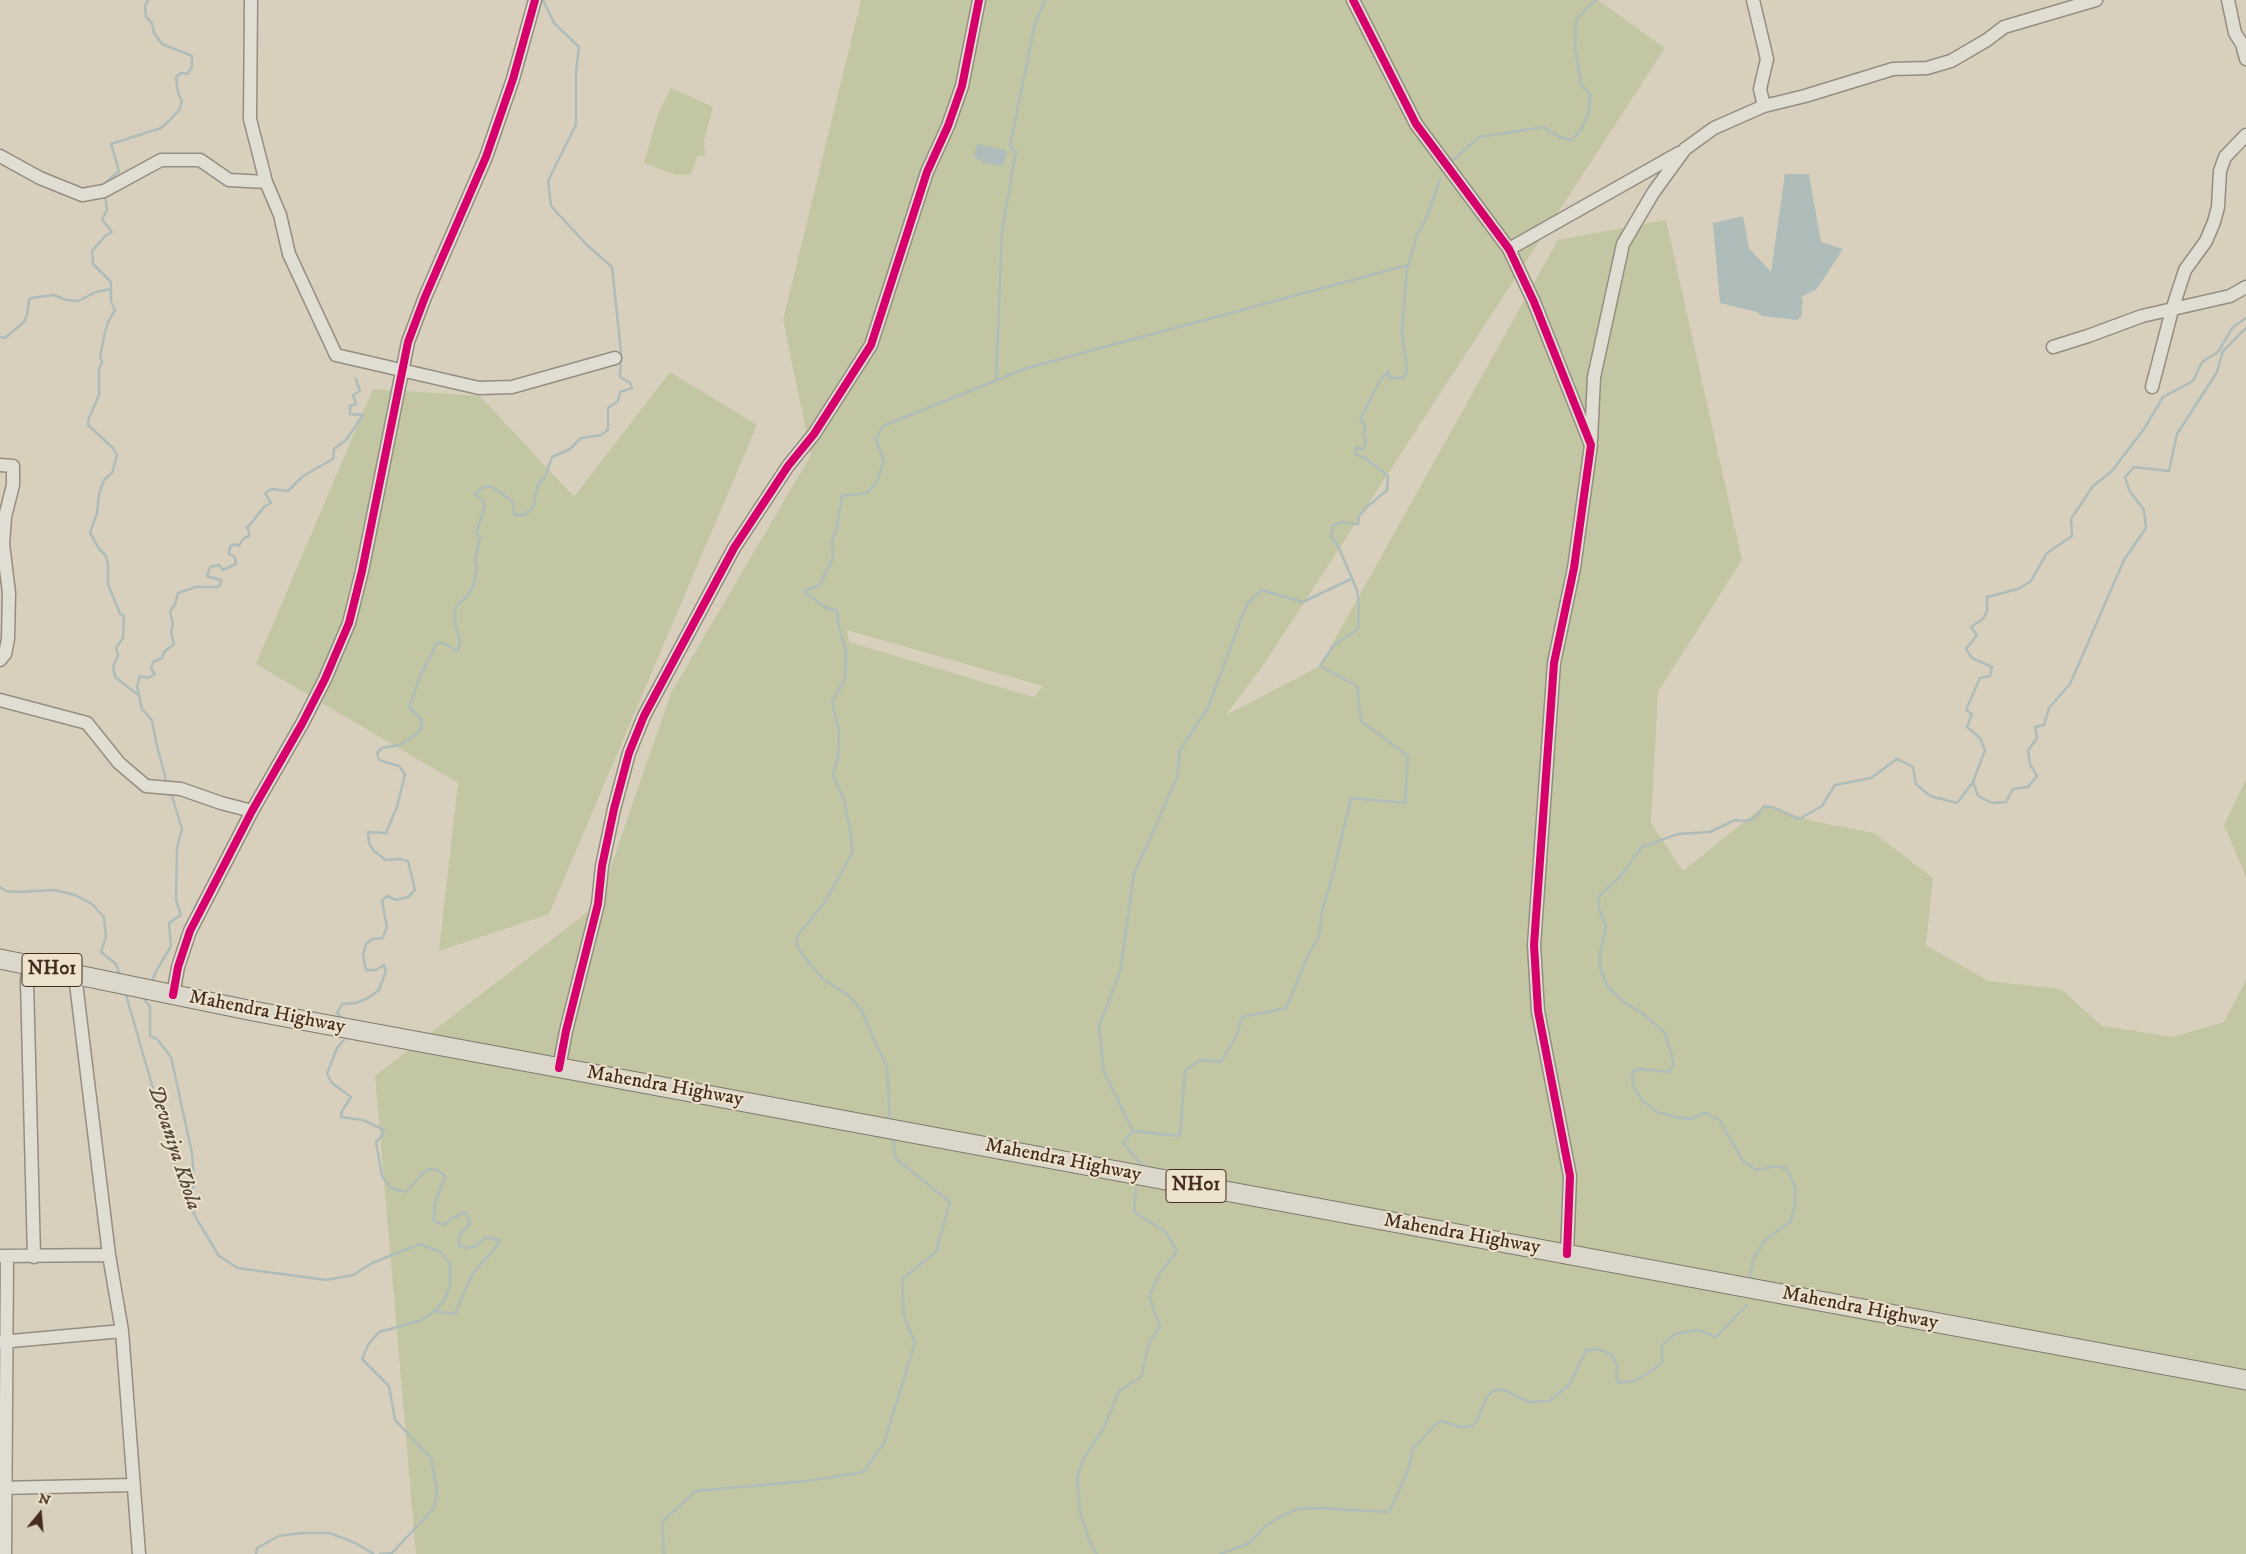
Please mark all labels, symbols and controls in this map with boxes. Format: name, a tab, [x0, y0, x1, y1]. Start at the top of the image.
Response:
road number: NH01	[22, 954, 82, 986]
street label: Mahendra Highway	[187, 986, 347, 1040]
street label: Mahendra Highway	[585, 1061, 745, 1113]
water label: Devaniya Khola	[141, 1082, 205, 1214]
street label: Mahendra Highway	[983, 1134, 1143, 1188]
road number: NH01	[1166, 1170, 1226, 1202]
street label: Mahendra Highway	[1382, 1209, 1542, 1261]
street label: Mahendra Highway	[1780, 1282, 1940, 1336]
north arrow	[15, 1489, 65, 1539]
text: N	[36, 1489, 53, 1510]

